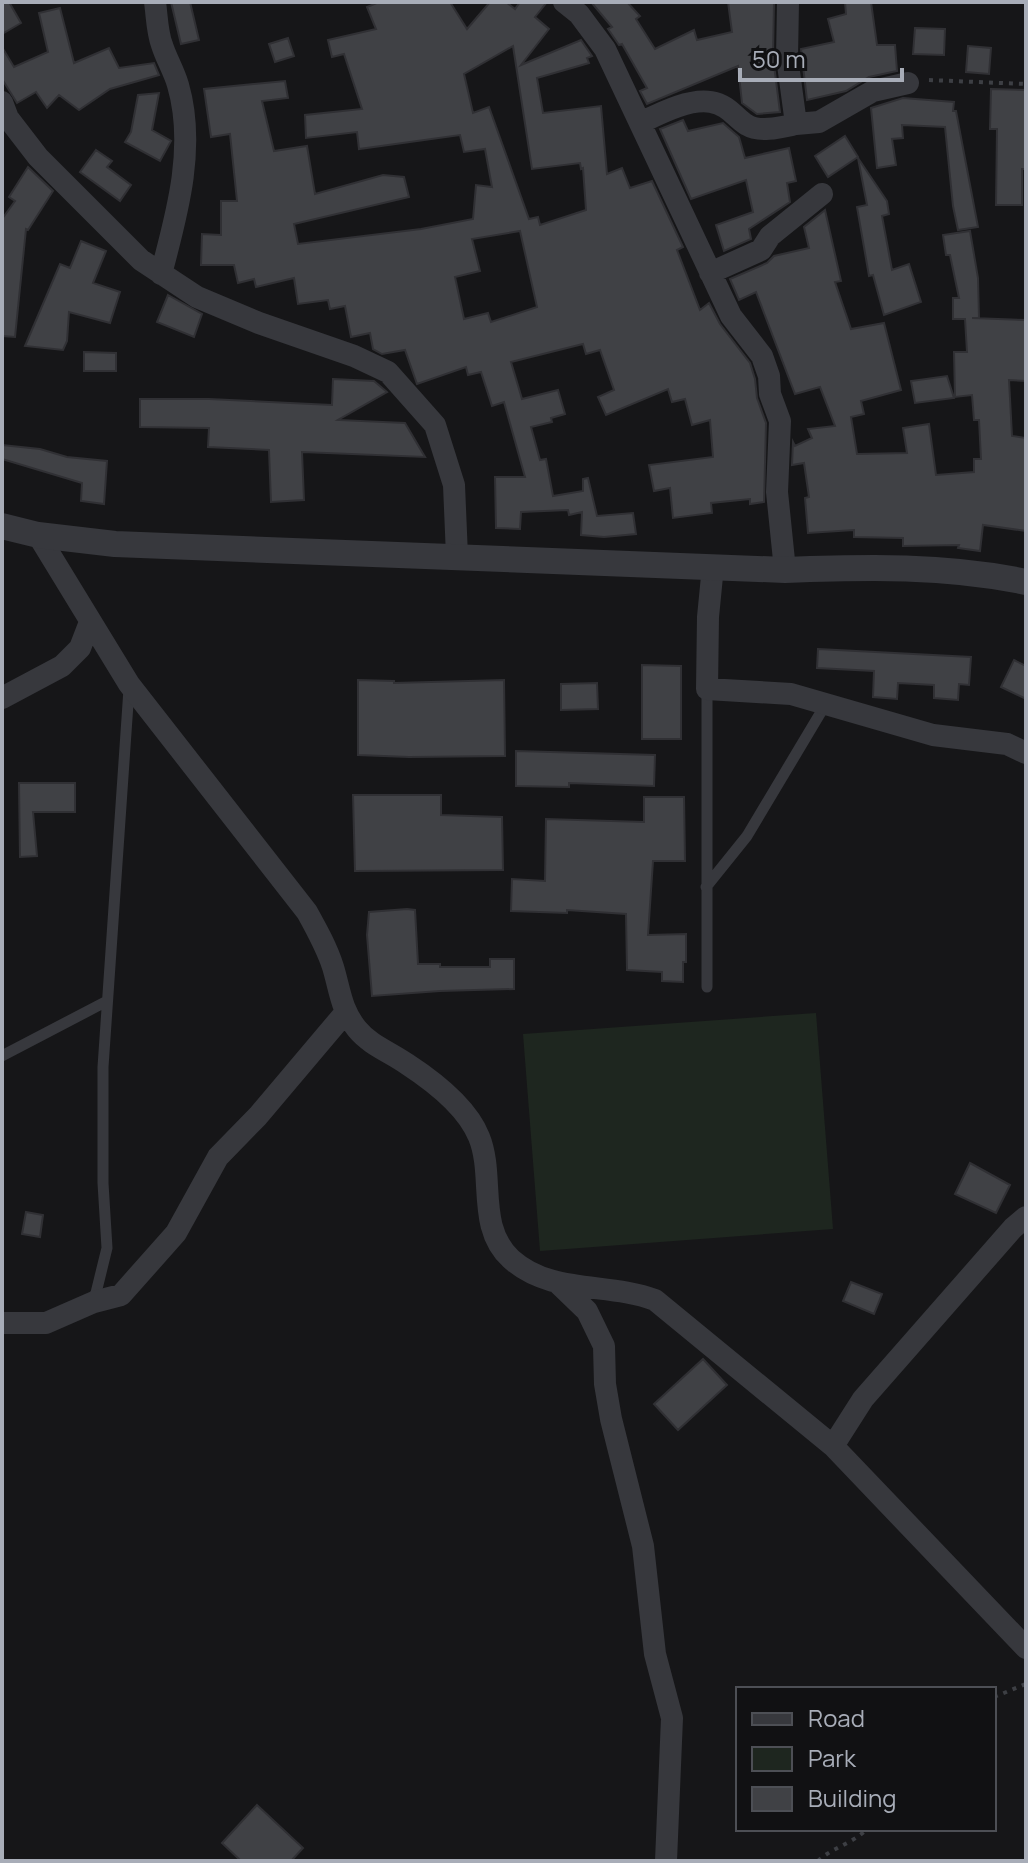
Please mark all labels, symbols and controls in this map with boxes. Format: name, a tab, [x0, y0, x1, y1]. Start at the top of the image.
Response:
scale bar	[740, 32, 902, 82]
text: 50 m	[752, 42, 806, 75]
legend	[736, 1687, 996, 1831]
text: Road	[808, 1701, 865, 1734]
text: Park	[808, 1741, 857, 1774]
text: Building	[808, 1781, 896, 1814]

